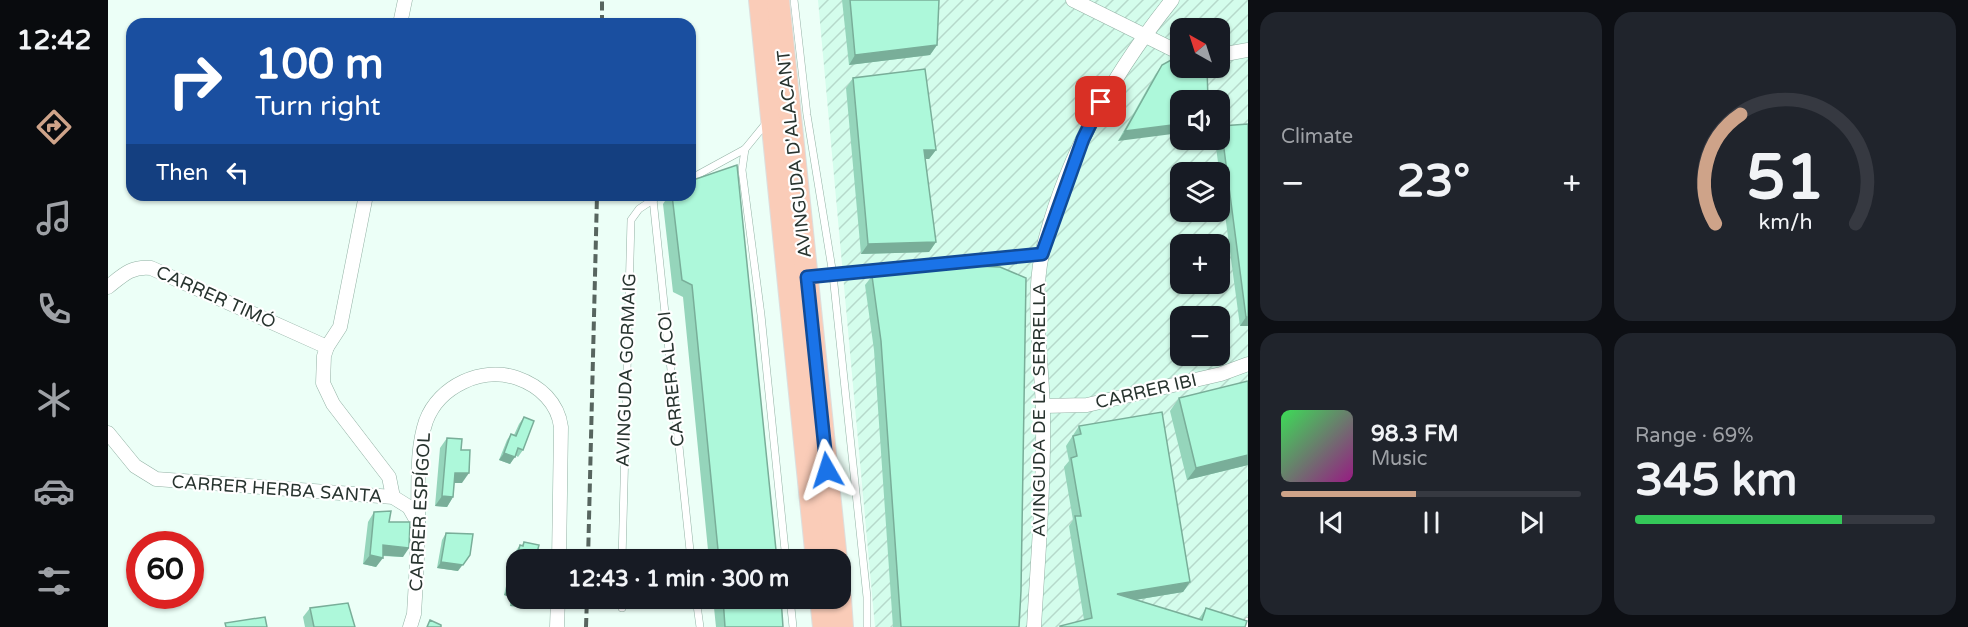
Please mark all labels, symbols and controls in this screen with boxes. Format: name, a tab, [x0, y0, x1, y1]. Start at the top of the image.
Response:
north arrow	[1170, 18, 1230, 78]
map controls	[1170, 18, 1230, 366]
text: 12:42	[17, 24, 91, 57]
text: 100 m	[255, 39, 384, 90]
icon: right	[156, 42, 234, 120]
street label: AVINGUDA D'ALACANT	[772, 49, 816, 259]
pin	[1075, 76, 1126, 127]
icon: arrive	[1084, 85, 1117, 118]
text: Turn right	[255, 90, 381, 123]
button: sound	[1170, 90, 1230, 150]
icon: directions	[33, 106, 75, 148]
text: Climate	[1281, 125, 1353, 149]
text: 51	[1746, 141, 1824, 216]
text: 23°	[1397, 155, 1470, 209]
icon: left	[221, 156, 254, 189]
text: Then	[156, 160, 209, 186]
button: layers	[1170, 162, 1230, 222]
text: −	[1281, 164, 1305, 203]
text: +	[1562, 164, 1581, 203]
icon: music	[33, 197, 75, 239]
text: km/h	[1758, 209, 1812, 235]
button: +	[1170, 234, 1230, 294]
street label: CARRER TIMÓ	[153, 261, 279, 333]
street label: AVINGUDA GORMAIG	[612, 273, 640, 467]
street label: AVINGUDA DE LA SERRELLA	[1028, 283, 1050, 537]
icon: phone	[33, 288, 75, 330]
button: −	[1170, 306, 1230, 366]
street label: CARRER ALCOI	[653, 310, 689, 448]
street label: CARRER IBI	[1093, 369, 1199, 413]
icon: climate	[33, 379, 75, 421]
text: 98.3 FM	[1371, 421, 1459, 447]
text: Range · 69%	[1635, 424, 1754, 448]
street label: CARRER ESPÍGOL	[405, 431, 435, 592]
position arrow	[795, 438, 859, 502]
text: Music	[1371, 447, 1427, 471]
text: 345 km	[1635, 454, 1797, 508]
icon: car	[33, 470, 75, 512]
street label: CARRER HERBA SANTA	[171, 471, 383, 507]
icon: previous	[1315, 506, 1348, 539]
icon: pause	[1415, 506, 1448, 539]
icon: next	[1515, 506, 1548, 539]
speed limit sign: 60	[126, 531, 204, 609]
icon: filters	[33, 560, 75, 602]
text: 12:43 · 1 min · 300 m	[568, 566, 789, 592]

